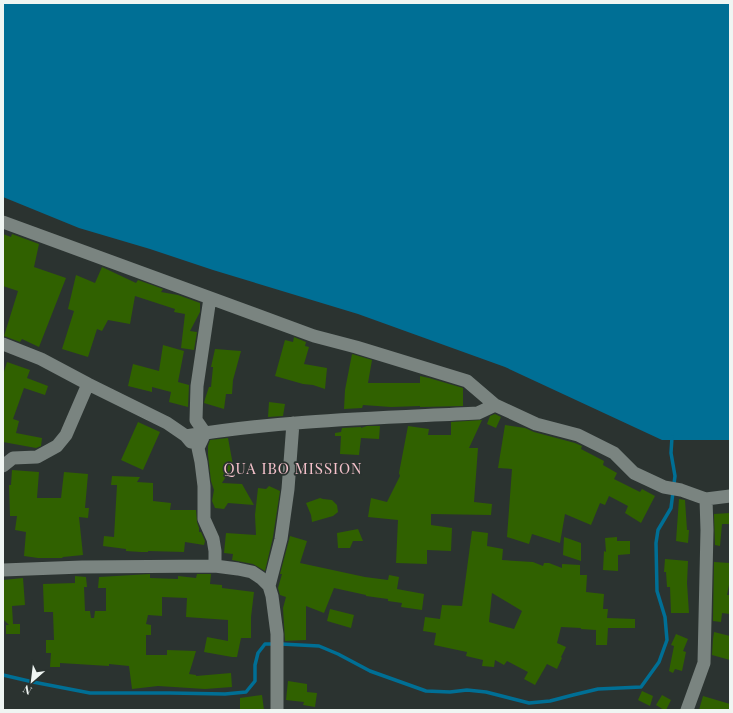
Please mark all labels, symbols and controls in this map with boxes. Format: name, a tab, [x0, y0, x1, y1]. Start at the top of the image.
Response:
district label: QUA IBO MISSION	[223, 458, 363, 478]
north arrow	[12, 661, 52, 701]
text: N	[20, 682, 34, 699]

